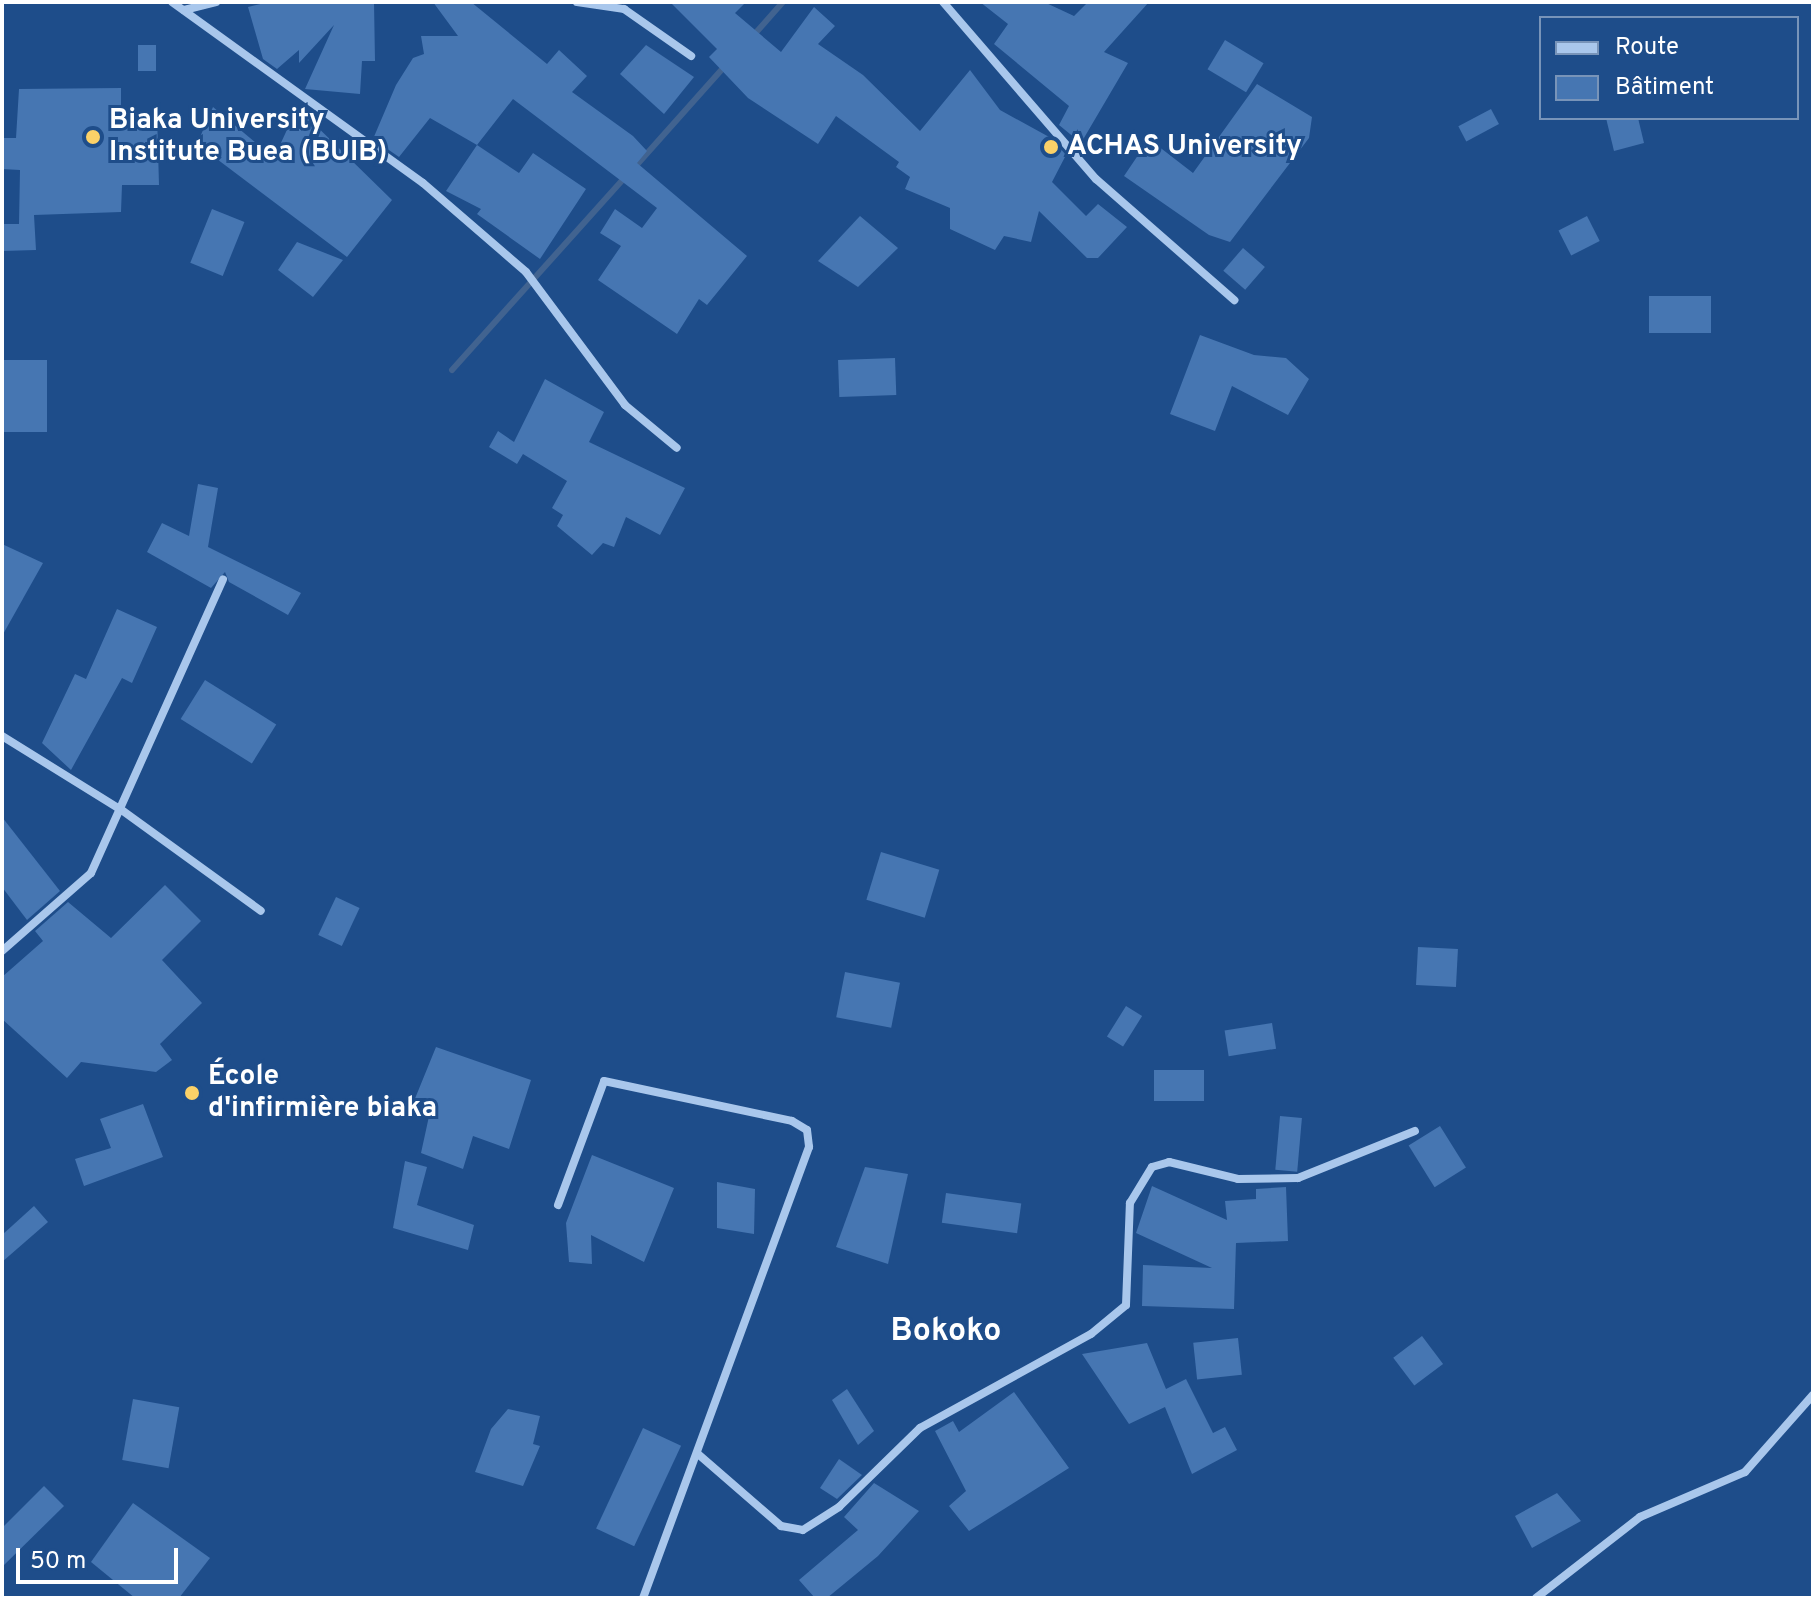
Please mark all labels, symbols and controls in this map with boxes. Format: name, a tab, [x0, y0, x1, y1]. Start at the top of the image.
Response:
legend	[1539, 16, 1799, 120]
text: Route	[1615, 33, 1679, 63]
text: Bâtiment	[1615, 73, 1714, 103]
place label: Biaka University Institute Buea (BUIB)	[109, 104, 387, 170]
marker: Biaka University Institute Buea (BUIB)	[84, 128, 102, 146]
place label: ACHAS University	[1067, 130, 1302, 164]
marker: ACHAS University	[1042, 138, 1060, 156]
place label: École d'infirmière biaka	[208, 1060, 437, 1126]
marker: École d'infirmière biaka	[183, 1084, 201, 1102]
district label: Bokoko	[891, 1313, 1001, 1351]
scale bar	[20, 1532, 182, 1582]
text: 50 m	[30, 1547, 86, 1577]

